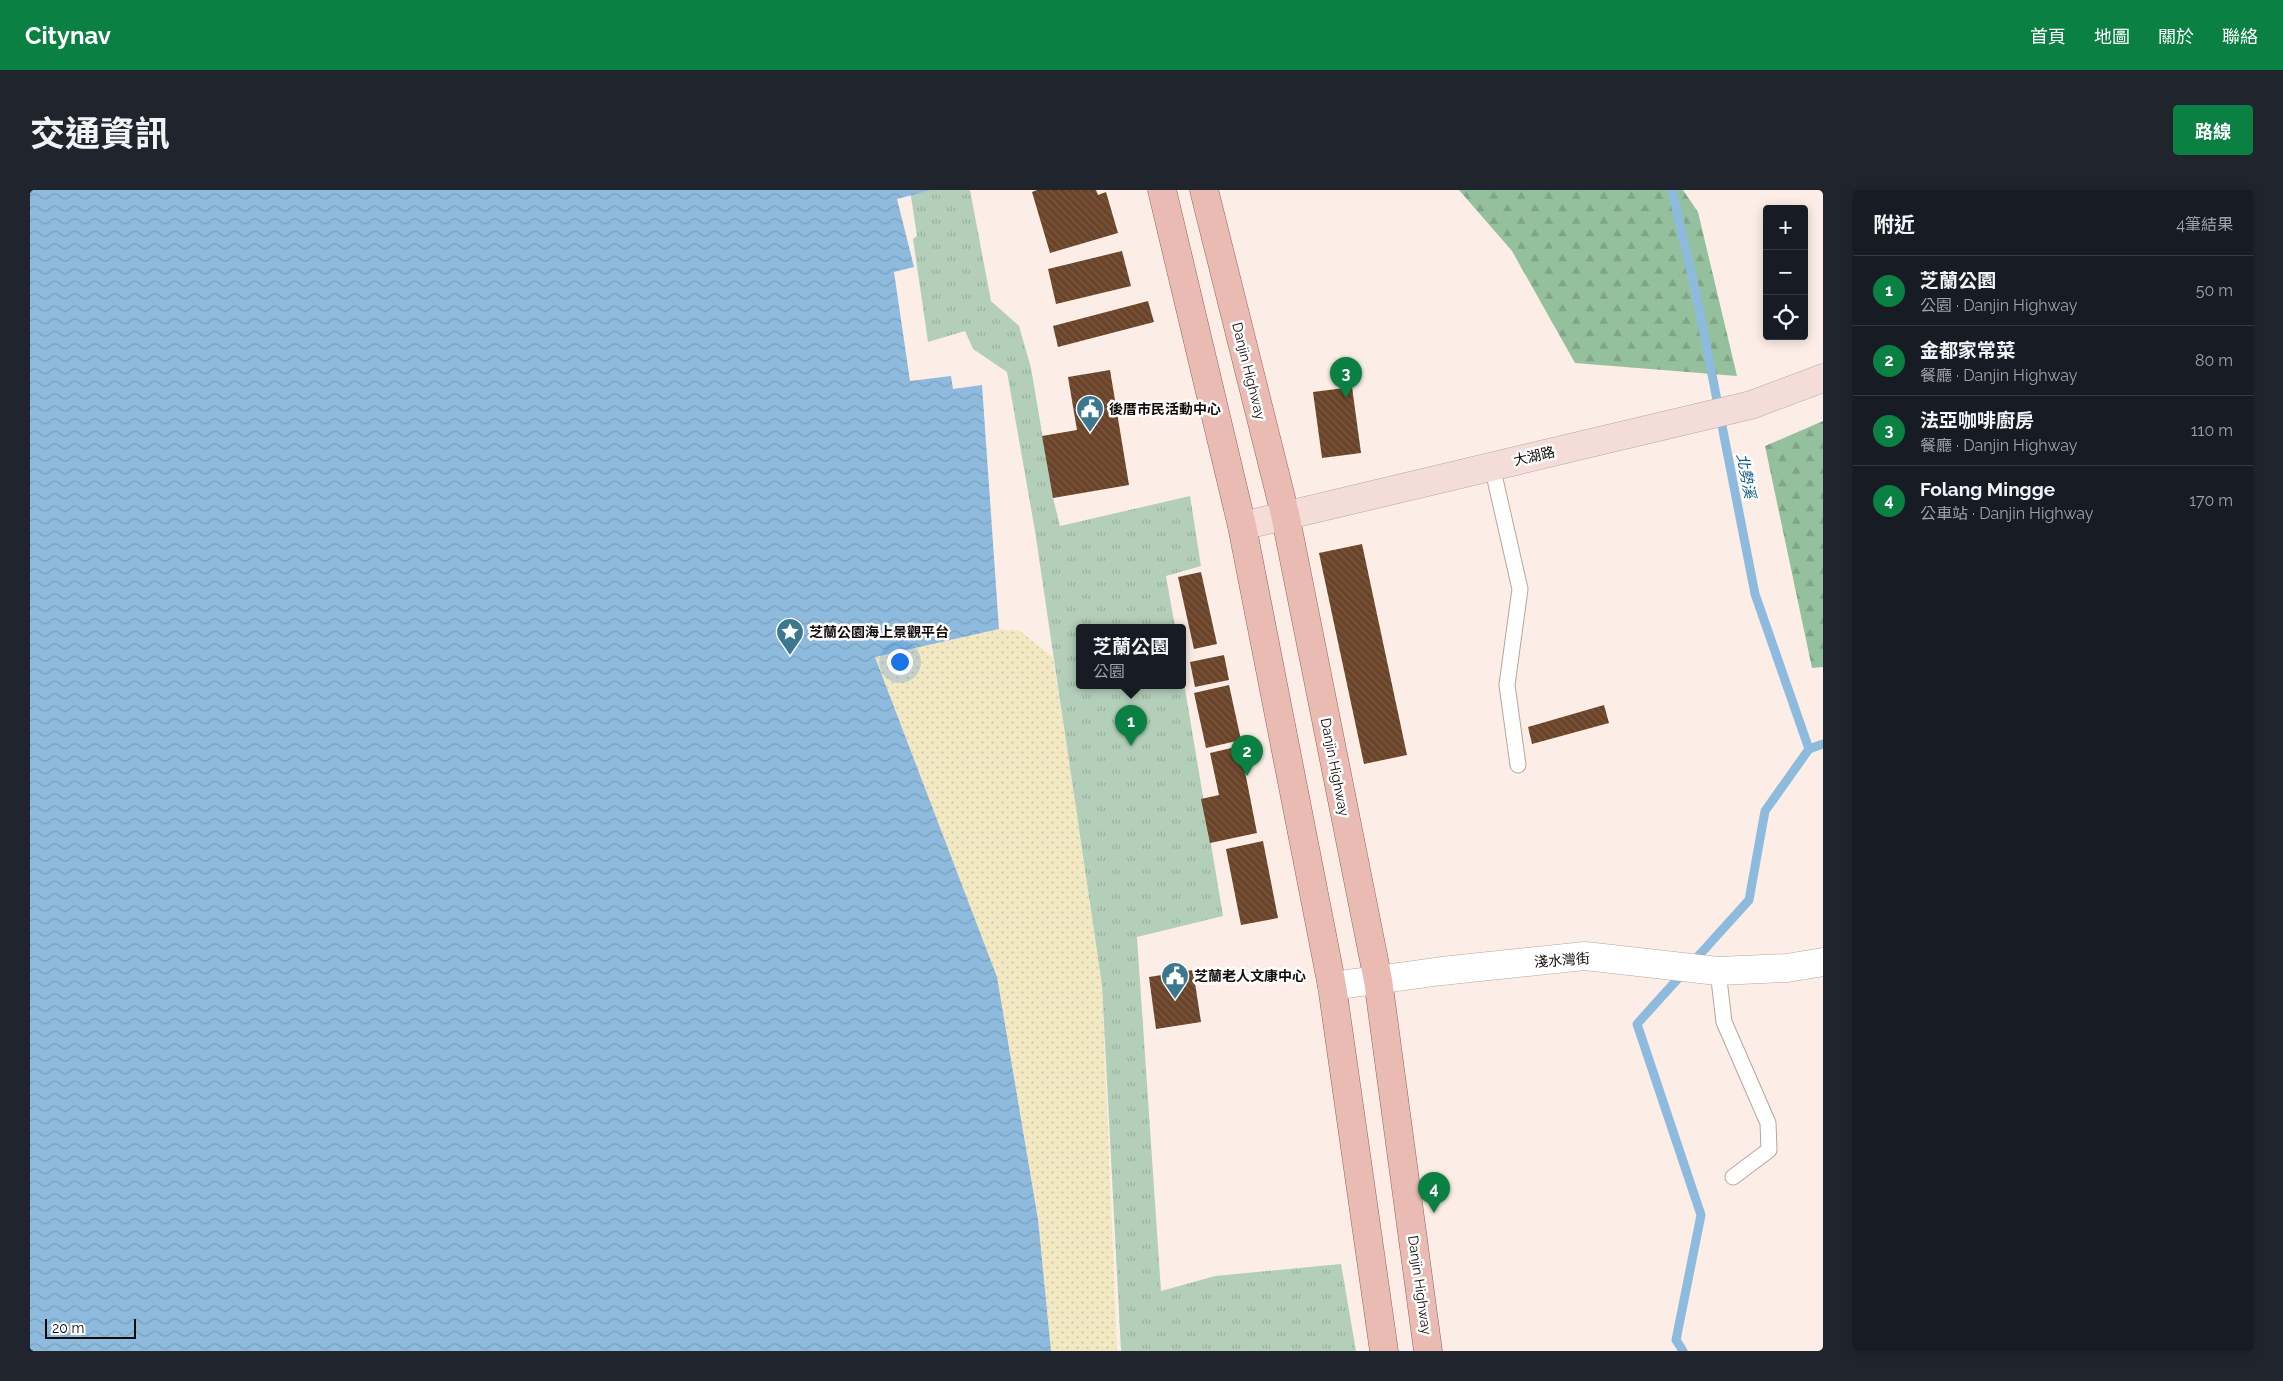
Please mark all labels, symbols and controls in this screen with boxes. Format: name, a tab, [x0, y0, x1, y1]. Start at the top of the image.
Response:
text: Citynav	[25, 21, 111, 50]
text: 首頁	[2030, 26, 2066, 47]
text: 地圖	[2094, 26, 2130, 47]
text: 關於	[2158, 26, 2194, 47]
text: 聯絡	[2222, 26, 2258, 47]
button: 路線	[2173, 105, 2253, 155]
text: 交通資訊	[30, 113, 170, 154]
map controls	[1763, 205, 1808, 340]
button: +	[1763, 205, 1808, 250]
text: 附近	[1873, 212, 1915, 237]
text: 4筆結果	[2176, 215, 2233, 234]
button: −	[1763, 250, 1808, 295]
text: 芝蘭公園	[1920, 269, 1996, 291]
text: 1	[1885, 281, 1893, 300]
text: 50 m	[2196, 281, 2233, 300]
button: locate	[1763, 295, 1808, 340]
text: 公園 · Danjin Highway	[1920, 296, 2077, 315]
street label: Danjin Highway	[1229, 321, 1269, 422]
text: 金都家常菜	[1920, 339, 2015, 361]
text: 2	[1884, 351, 1894, 370]
text: 80 m	[2195, 351, 2233, 370]
pin: 3	[1330, 357, 1362, 398]
text: 餐廳 · Danjin Highway	[1920, 366, 2077, 385]
public building icon: 後厝市民活動中心	[1075, 394, 1105, 433]
place label: 後厝市民活動中心	[1109, 401, 1221, 417]
text: 法亞咖啡廚房	[1920, 409, 2034, 431]
text: 3	[1885, 421, 1893, 440]
text: 110 m	[2191, 421, 2233, 440]
text: 餐廳 · Danjin Highway	[1920, 436, 2077, 455]
street label: 大湖路	[1512, 443, 1556, 469]
water label: 北勢溪	[1733, 452, 1760, 502]
text: Folang Mingge	[1920, 478, 2055, 500]
text: 4	[1884, 491, 1894, 510]
text: 170 m	[2189, 491, 2233, 510]
text: 公車站 · Danjin Highway	[1920, 504, 2093, 523]
place icon: 芝蘭公園海上景觀平台	[775, 617, 805, 656]
place label: 芝蘭公園海上景觀平台	[809, 624, 949, 640]
popup	[1076, 624, 1186, 689]
text: 芝蘭公園	[1093, 635, 1169, 657]
your location	[887, 649, 913, 675]
text: 公園	[1093, 662, 1125, 681]
pin: 1	[1115, 705, 1147, 746]
street label: Danjin Highway	[1318, 716, 1352, 818]
pin: 2	[1231, 735, 1263, 776]
street label: 淺水灣街	[1534, 950, 1590, 970]
public building icon: 芝蘭老人文康中心	[1160, 961, 1190, 1000]
place label: 芝蘭老人文康中心	[1194, 968, 1306, 984]
pin: 4	[1418, 1172, 1450, 1213]
street label: Danjin Highway	[1405, 1234, 1435, 1336]
scale bar	[45, 1316, 136, 1339]
text: 20 m	[52, 1320, 84, 1336]

